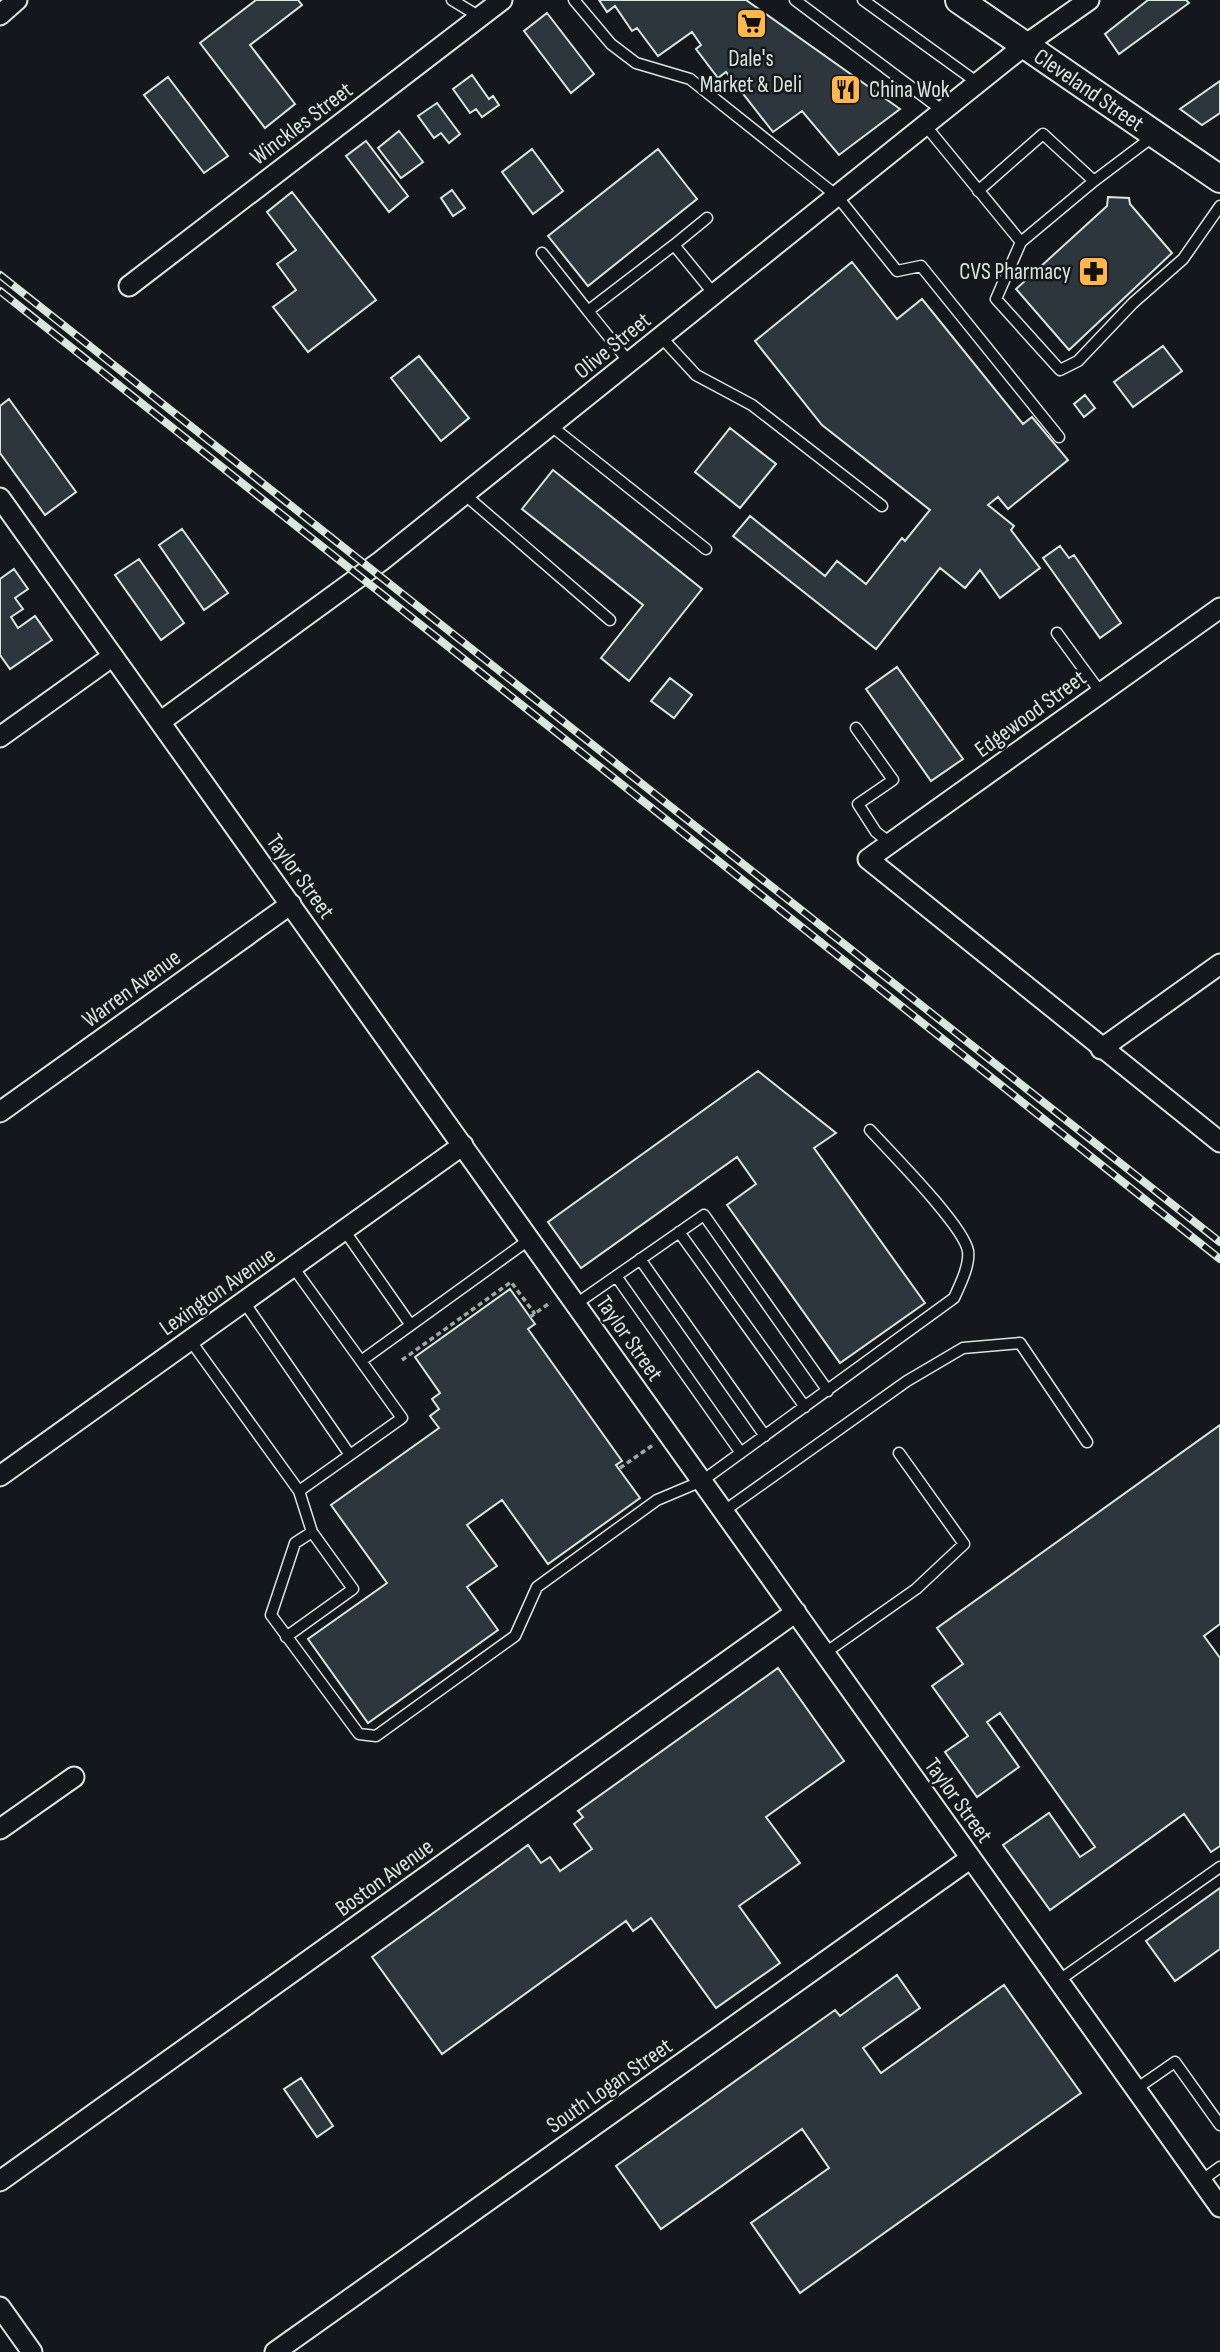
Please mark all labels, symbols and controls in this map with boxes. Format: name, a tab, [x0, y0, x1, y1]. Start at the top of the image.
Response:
supermarket icon: Dale's Market & Deli	[734, 7, 768, 41]
street label: Cleveland Street	[1028, 43, 1149, 138]
place label: Dale's Market & Deli	[700, 45, 802, 99]
restaurant icon: China Wok	[829, 72, 863, 106]
street label: Winckles Street	[245, 76, 358, 171]
place label: China Wok	[869, 76, 950, 104]
pharmacy icon: CVS Pharmacy	[1077, 254, 1111, 288]
place label: CVS Pharmacy	[959, 258, 1071, 286]
street label: Olive Street	[569, 306, 657, 385]
street label: Edgewood Street	[969, 664, 1092, 764]
street label: Taylor Street	[260, 829, 340, 924]
street label: Warren Avenue	[77, 944, 186, 1034]
street label: Lexington Avenue	[154, 1242, 281, 1342]
street label: Taylor Street	[590, 1290, 669, 1387]
street label: Taylor Street	[918, 1753, 998, 1848]
street label: Boston Avenue	[330, 1833, 439, 1923]
street label: South Logan Street	[541, 2032, 678, 2139]

